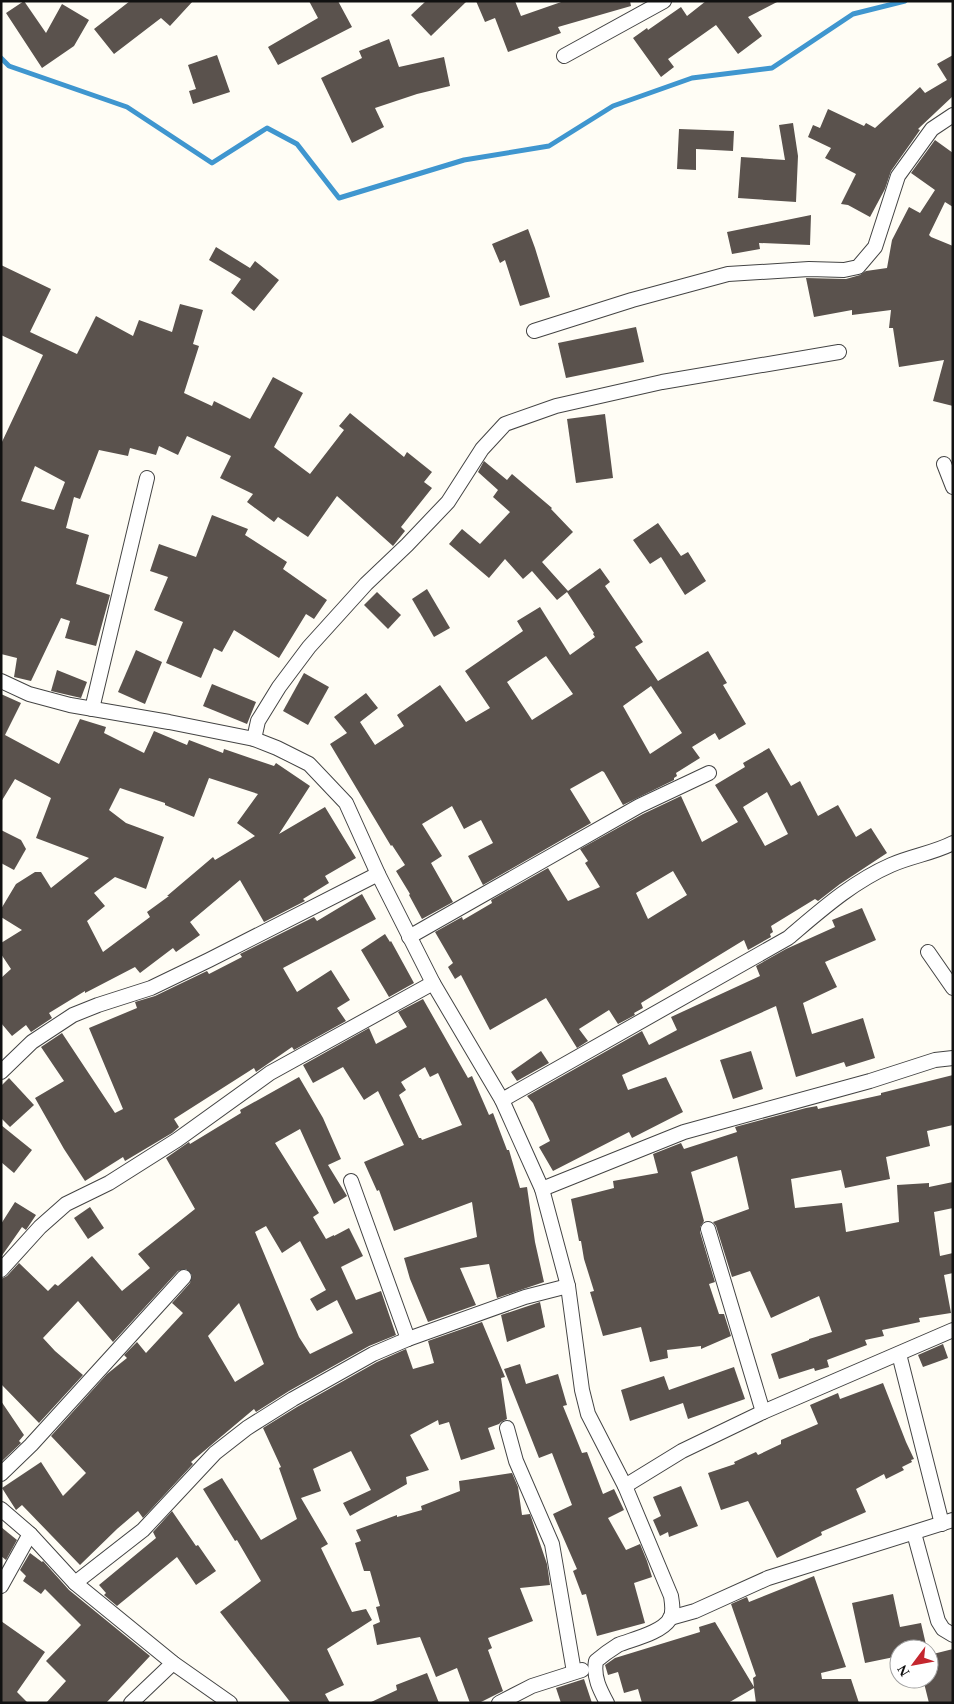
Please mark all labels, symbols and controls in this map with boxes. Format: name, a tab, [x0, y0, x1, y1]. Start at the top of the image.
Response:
north arrow	[889, 1639, 939, 1689]
text: N	[894, 1662, 912, 1679]

